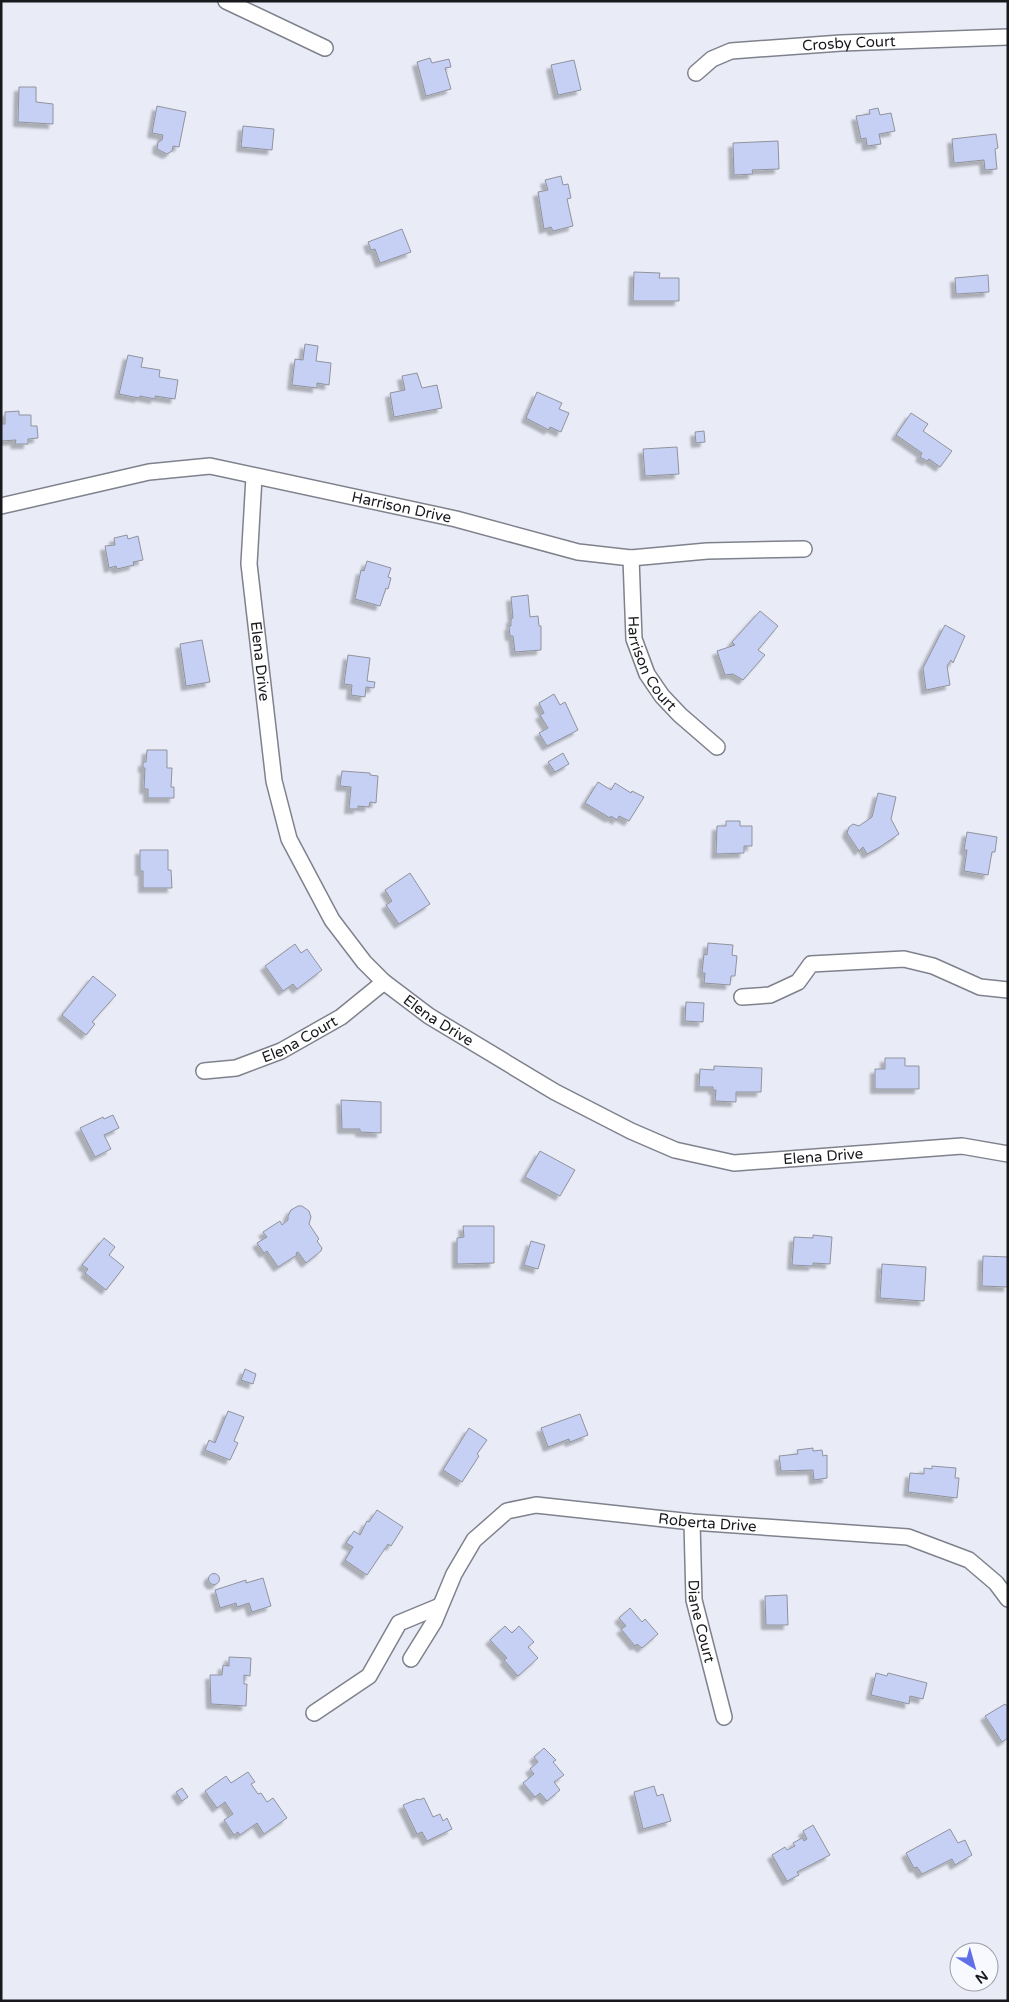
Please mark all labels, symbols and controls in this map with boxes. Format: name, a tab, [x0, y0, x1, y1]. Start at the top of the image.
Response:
street label: Crosby Court	[802, 32, 896, 55]
street label: Harrison Drive	[350, 488, 453, 527]
street label: Harrison Court	[624, 615, 681, 715]
street label: Elena Drive	[247, 620, 274, 702]
street label: Elena Drive	[400, 991, 477, 1050]
street label: Elena Court	[259, 1012, 341, 1066]
street label: Elena Drive	[782, 1144, 864, 1168]
street label: Roberta Drive	[657, 1509, 757, 1535]
street label: Diane Court	[684, 1579, 719, 1665]
north arrow	[949, 1942, 999, 1992]
text: N	[972, 1967, 991, 1987]

